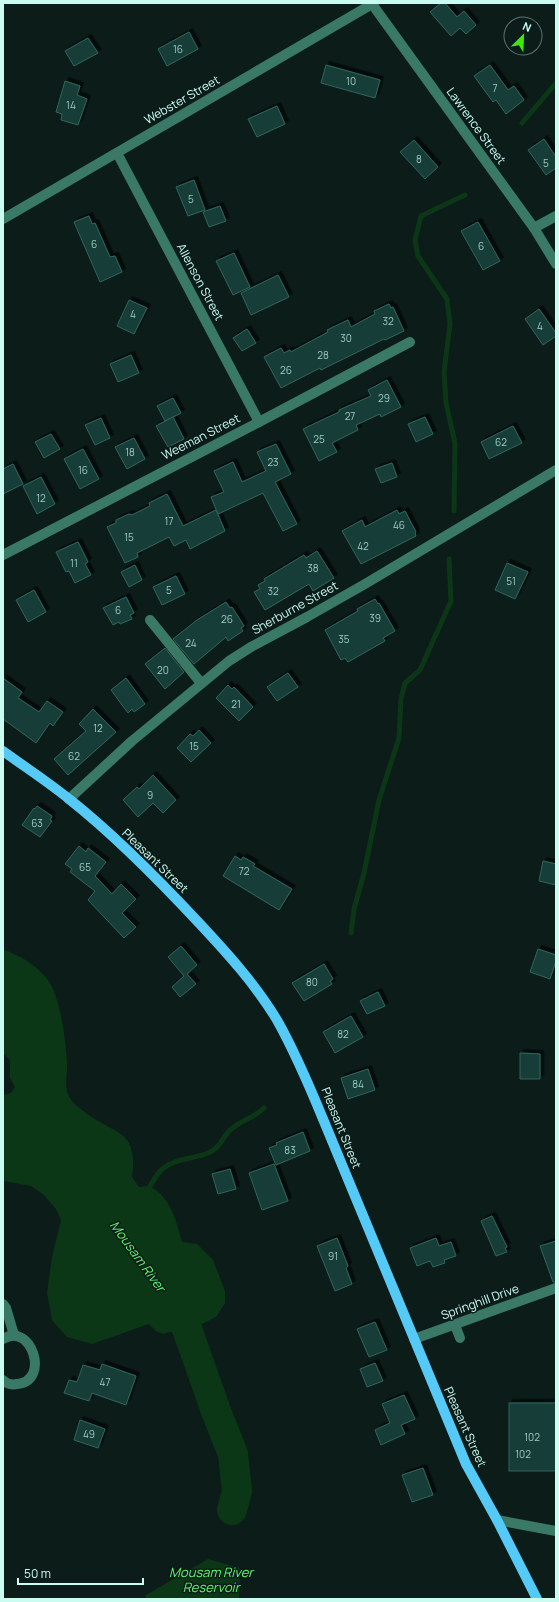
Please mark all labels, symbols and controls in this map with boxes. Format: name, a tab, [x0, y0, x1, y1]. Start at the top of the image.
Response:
north arrow	[503, 16, 543, 56]
text: N	[521, 18, 534, 35]
house number: 16	[173, 42, 183, 56]
street label: Webster Street	[141, 71, 223, 128]
house number: 10	[346, 74, 356, 88]
house number: 7	[492, 81, 498, 95]
street label: Lawrence Street	[443, 84, 510, 168]
house number: 14	[66, 98, 76, 112]
house number: 8	[416, 152, 422, 166]
house number: 5	[543, 156, 549, 170]
house number: 5	[188, 192, 194, 206]
house number: 6	[91, 237, 97, 251]
house number: 6	[478, 239, 484, 253]
street label: Allenson Street	[173, 240, 228, 324]
house number: 4	[130, 307, 136, 321]
house number: 32	[382, 314, 394, 328]
house number: 4	[537, 319, 543, 333]
house number: 30	[340, 331, 352, 345]
house number: 28	[317, 348, 329, 362]
house number: 26	[280, 363, 292, 377]
house number: 29	[378, 391, 390, 405]
street label: Weeman Street	[159, 409, 243, 464]
house number: 27	[345, 409, 355, 423]
house number: 25	[313, 432, 325, 446]
house number: 62	[495, 435, 507, 449]
house number: 18	[125, 445, 135, 459]
house number: 23	[267, 455, 279, 469]
house number: 16	[78, 463, 88, 477]
house number: 12	[36, 491, 46, 505]
house number: 17	[165, 514, 173, 528]
house number: 46	[393, 518, 405, 532]
house number: 15	[124, 530, 134, 544]
house number: 42	[357, 539, 369, 553]
house number: 11	[70, 556, 78, 570]
house number: 38	[307, 561, 319, 575]
house number: 51	[506, 574, 516, 588]
street label: Sherburne Street	[249, 577, 341, 638]
house number: 5	[166, 583, 172, 597]
house number: 32	[267, 584, 279, 598]
house number: 6	[115, 603, 121, 617]
house number: 39	[369, 611, 381, 625]
house number: 26	[221, 612, 233, 626]
house number: 35	[338, 632, 350, 646]
house number: 24	[185, 636, 197, 650]
house number: 20	[157, 663, 169, 677]
house number: 21	[231, 697, 241, 711]
house number: 12	[93, 721, 103, 735]
house number: 15	[189, 739, 199, 753]
house number: 62	[68, 749, 80, 763]
house number: 9	[147, 788, 153, 802]
house number: 63	[31, 816, 43, 830]
street label: Pleasant Street	[118, 825, 192, 897]
house number: 65	[79, 860, 91, 874]
house number: 72	[239, 864, 250, 878]
house number: 80	[306, 975, 318, 989]
house number: 82	[337, 1027, 349, 1041]
house number: 84	[352, 1077, 364, 1091]
street label: Pleasant Street	[317, 1085, 366, 1171]
house number: 83	[284, 1143, 296, 1157]
water label: Mousam River	[106, 1217, 171, 1297]
house number: 91	[328, 1249, 338, 1263]
street label: Springhill Drive	[438, 1280, 521, 1324]
house number: 47	[100, 1375, 110, 1389]
street label: Pleasant Street	[440, 1384, 491, 1470]
house number: 49	[83, 1427, 95, 1441]
house number: 102	[524, 1430, 540, 1444]
house number: 102	[515, 1447, 531, 1461]
scale bar	[18, 1560, 143, 1586]
water label: Mousam River Reservoir	[169, 1563, 255, 1596]
text: 50 m	[24, 1565, 51, 1582]

